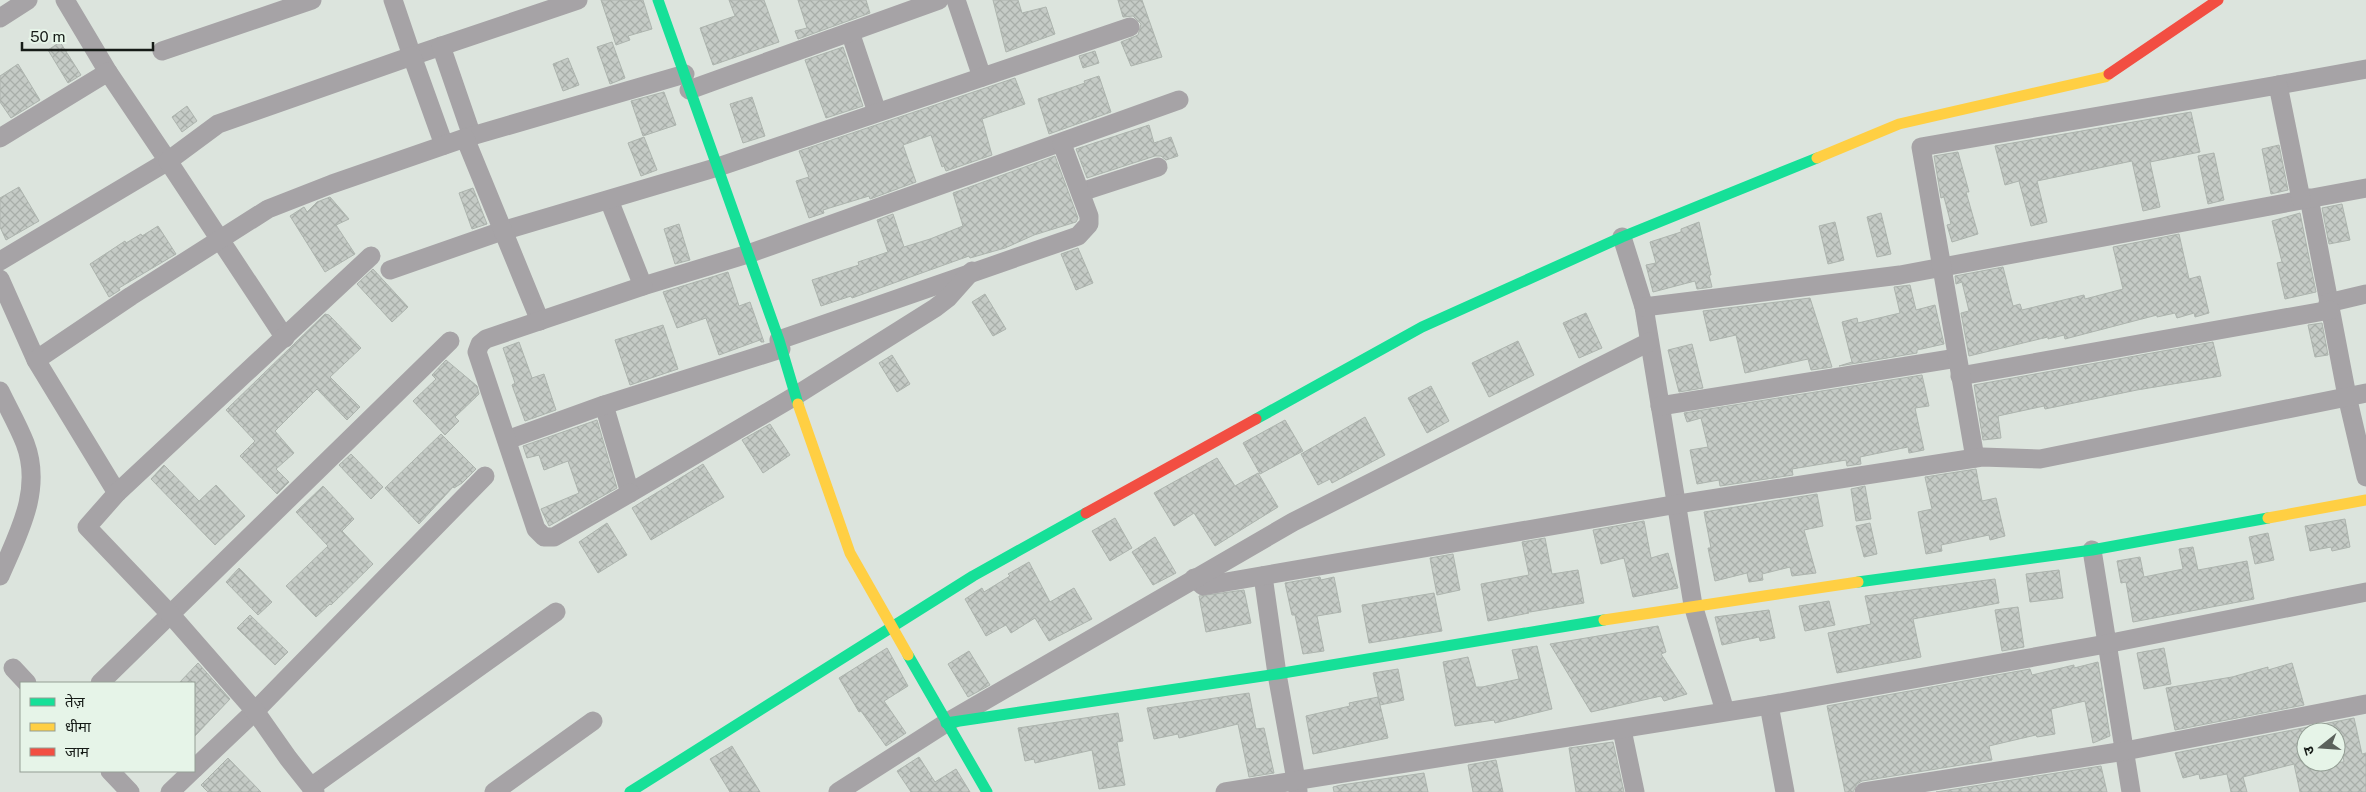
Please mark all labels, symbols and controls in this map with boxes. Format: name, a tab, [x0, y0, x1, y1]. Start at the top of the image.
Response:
scale bar	[22, 20, 154, 52]
text: 50 m	[30, 28, 65, 45]
legend	[20, 682, 195, 772]
text: तेज़	[65, 693, 86, 710]
text: धीमा	[65, 718, 92, 735]
north arrow	[2296, 722, 2346, 772]
text: जाम	[65, 743, 90, 760]
text: उ	[2299, 744, 2317, 757]

